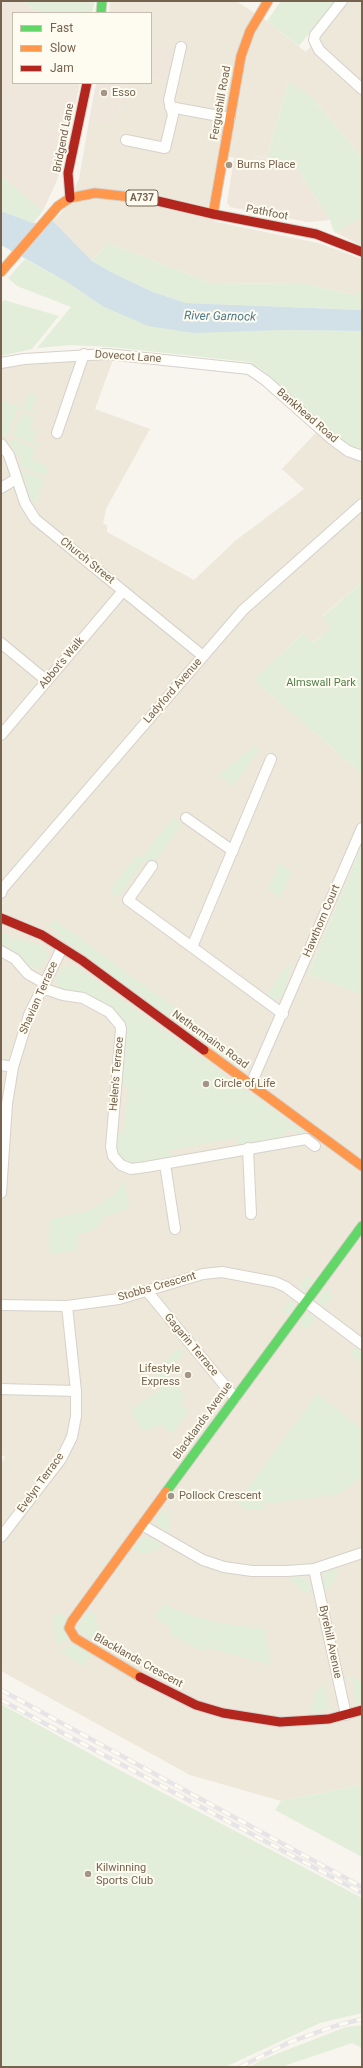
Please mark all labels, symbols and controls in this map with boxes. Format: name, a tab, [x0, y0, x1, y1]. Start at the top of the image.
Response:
legend	[12, 12, 152, 84]
text: Fast	[50, 21, 73, 35]
text: Slow	[50, 41, 76, 55]
text: Jam	[50, 61, 74, 75]
street label: Fergushill Road	[208, 65, 234, 141]
place label: Esso	[112, 86, 136, 100]
marker: Esso	[99, 88, 109, 98]
street label: Bridgend Lane	[51, 102, 77, 174]
place label: Burns Place	[237, 158, 295, 172]
marker: Burns Place	[224, 160, 234, 170]
road number: A737	[126, 190, 158, 206]
street label: Pathfoot	[245, 202, 289, 224]
water label: River Garnock	[184, 309, 256, 325]
street label: Dovecot Lane	[94, 348, 162, 366]
street label: Bankhead Road	[274, 386, 340, 446]
street label: Church Street	[57, 535, 117, 587]
street label: Abbot's Walk	[37, 635, 87, 691]
street label: Ladyford Avenue	[141, 656, 205, 726]
park label: Almswall Park	[286, 676, 356, 690]
street label: Hawthorn Court	[301, 883, 343, 959]
street label: Shavian Terrace	[17, 960, 61, 1036]
street label: Nethermains Road	[169, 1008, 251, 1072]
street label: Helen's Terrace	[107, 1036, 127, 1112]
place label: Circle of Life	[214, 1077, 275, 1091]
marker: Circle of Life	[201, 1079, 211, 1089]
street label: Stobbs Crescent	[116, 1270, 198, 1304]
street label: Gagarin Terrace	[161, 1311, 221, 1379]
place label: Lifestyle Express	[139, 1362, 180, 1388]
marker: Lifestyle Express	[183, 1370, 193, 1380]
street label: Blacklands Avenue	[171, 1380, 235, 1462]
street label: Evelyn Terrace	[15, 1451, 67, 1515]
place label: Pollock Crescent	[179, 1489, 261, 1503]
marker: Pollock Crescent	[166, 1491, 176, 1501]
street label: Byrehill Avenue	[316, 1604, 344, 1680]
street label: Blacklands Crescent	[91, 1631, 185, 1691]
place label: Kilwinning Sports Club	[96, 1861, 153, 1887]
marker: Kilwinning Sports Club	[83, 1869, 93, 1879]

